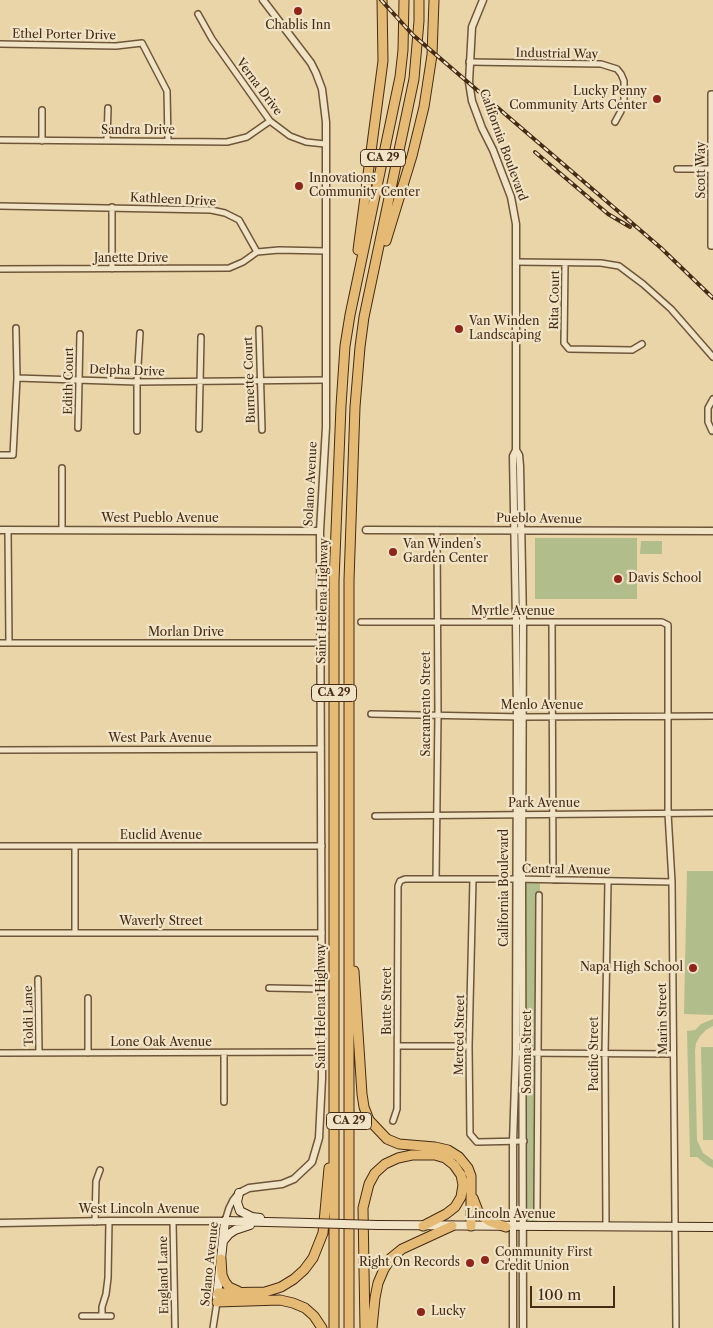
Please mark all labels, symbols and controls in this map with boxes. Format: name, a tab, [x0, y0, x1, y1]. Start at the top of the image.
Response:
marker: Chablis Inn	[292, 5, 304, 17]
place label: Chablis Inn	[265, 19, 331, 33]
street label: Ethel Porter Drive	[12, 27, 116, 43]
street label: Industrial Way	[516, 46, 598, 62]
street label: Verna Drive	[233, 56, 285, 118]
place label: Lucky Penny Community Arts Center	[509, 85, 647, 113]
street label: California Boulevard	[476, 87, 530, 203]
marker: Lucky Penny Community Arts Center	[651, 93, 663, 105]
street label: Sandra Drive	[101, 124, 175, 138]
street label: Scott Way	[695, 141, 709, 199]
road number: CA 29	[360, 150, 406, 167]
place label: Innovations Community Center	[309, 172, 420, 200]
marker: Innovations Community Center	[293, 180, 305, 192]
street label: Kathleen Drive	[130, 191, 216, 209]
street label: Janette Drive	[94, 252, 168, 266]
street label: Rita Court	[547, 270, 563, 330]
place label: Van Winden Landscaping	[469, 315, 541, 343]
marker: Van Winden Landscaping	[453, 323, 465, 335]
street label: Burnette Court	[241, 336, 259, 424]
street label: Edith Court	[61, 347, 77, 415]
street label: Delpha Drive	[89, 362, 165, 380]
street label: Solano Avenue	[302, 441, 320, 527]
street label: Pueblo Avenue	[496, 511, 582, 527]
street label: West Pueblo Avenue	[101, 512, 219, 526]
street label: Saint Helena Highway	[315, 538, 331, 664]
place label: Van Winden’s Garden Center	[403, 538, 488, 566]
marker: Van Winden’s Garden Center	[387, 546, 399, 558]
place label: Davis School	[628, 572, 702, 586]
marker: Davis School	[612, 573, 624, 585]
street label: Myrtle Avenue	[471, 605, 555, 619]
street label: Morlan Drive	[148, 626, 224, 640]
street label: Sacramento Street	[420, 651, 434, 757]
road number: CA 29	[312, 684, 356, 701]
street label: Menlo Avenue	[501, 699, 583, 713]
street label: West Park Avenue	[108, 732, 212, 746]
street label: Park Avenue	[508, 797, 580, 811]
street label: Euclid Avenue	[120, 829, 202, 843]
street label: California Boulevard	[498, 829, 512, 947]
street label: Central Avenue	[522, 862, 610, 878]
street label: Waverly Street	[119, 915, 203, 929]
street label: Saint Helena Highway	[315, 943, 329, 1069]
place label: Napa High School	[580, 961, 683, 975]
marker: Napa High School	[687, 962, 699, 974]
street label: Butte Street	[381, 967, 395, 1035]
street label: Marin Street	[655, 983, 671, 1055]
street label: Toldi Lane	[21, 985, 37, 1047]
street label: Merced Street	[452, 994, 468, 1076]
street label: Sonoma Street	[521, 1010, 535, 1094]
street label: Pacific Street	[588, 1016, 602, 1092]
street label: Lone Oak Avenue	[110, 1036, 212, 1050]
road number: CA 29	[326, 1112, 372, 1130]
street label: West Lincoln Avenue	[78, 1203, 200, 1217]
street label: Lincoln Avenue	[466, 1208, 556, 1222]
street label: Solano Avenue	[198, 1221, 222, 1307]
street label: England Lane	[156, 1236, 172, 1314]
place label: Community First Credit Union	[495, 1246, 593, 1274]
marker: Community First Credit Union	[479, 1254, 491, 1266]
place label: Right On Records	[359, 1256, 460, 1270]
marker: Right On Records	[464, 1257, 476, 1269]
scale bar	[533, 1276, 618, 1308]
text: 100 m	[538, 1285, 581, 1304]
place label: Lucky	[431, 1305, 466, 1319]
marker: Lucky	[415, 1306, 427, 1318]

